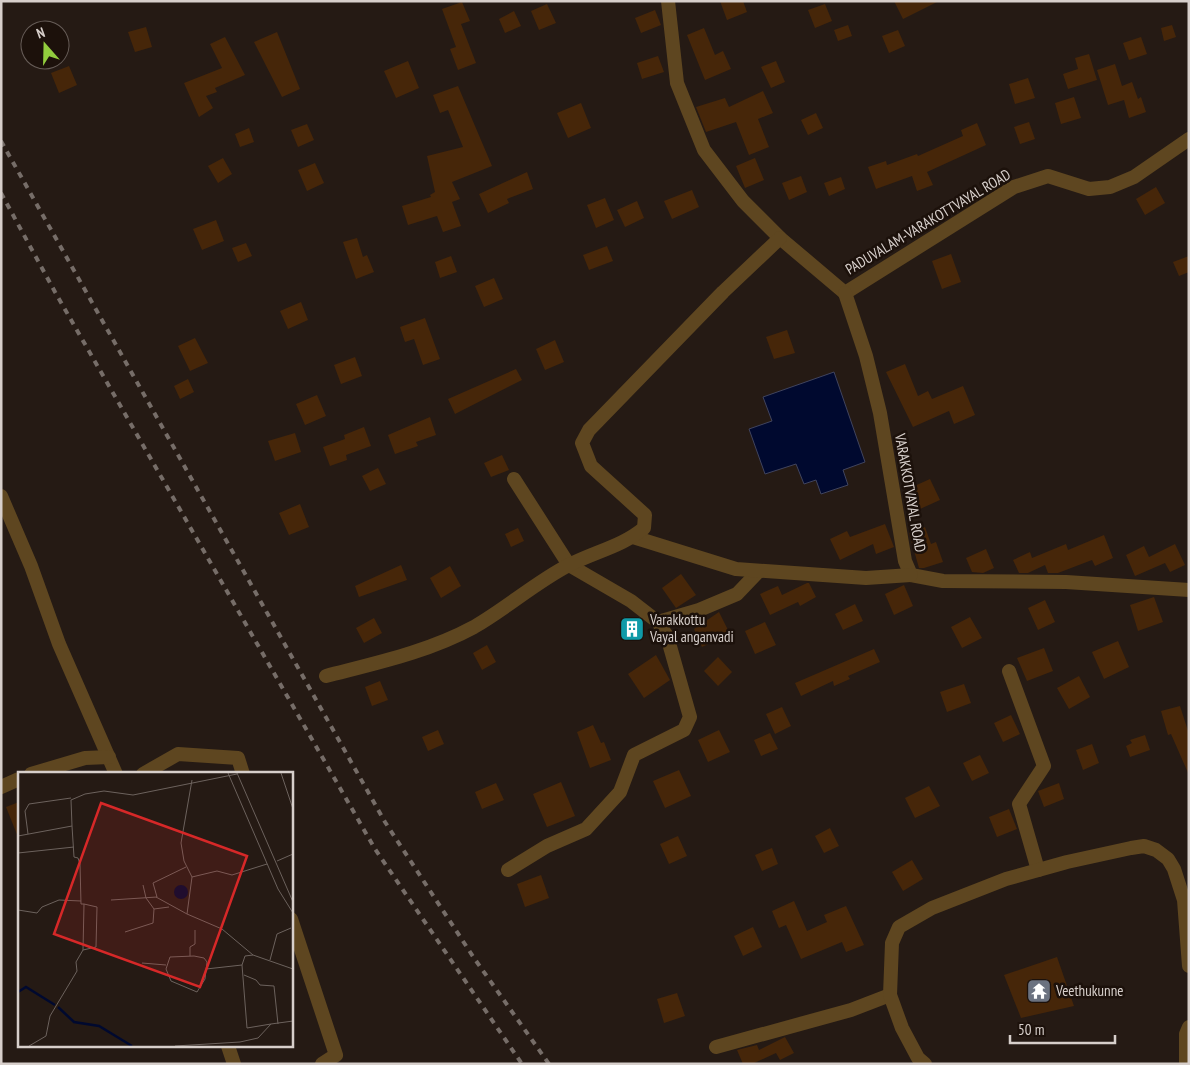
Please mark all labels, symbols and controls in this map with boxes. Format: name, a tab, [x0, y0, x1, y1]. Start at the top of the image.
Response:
north arrow	[20, 20, 70, 70]
text: N	[34, 23, 47, 43]
street label: PADUVALAM-VARAKOTTVAYAL ROAD	[842, 165, 1014, 278]
street label: VARAKKOTVAYAL ROAD	[891, 431, 930, 554]
place label: Varakkottu Vayal anganvadi	[649, 610, 734, 646]
building icon: Varakkottu Vayal anganvadi	[619, 616, 645, 642]
inset map	[18, 772, 292, 1048]
temple icon: Veethukunne	[1026, 978, 1052, 1004]
place label: Veethukunne	[1055, 981, 1123, 1000]
scale bar	[1010, 1012, 1115, 1044]
text: 50 m	[1018, 1020, 1044, 1039]

